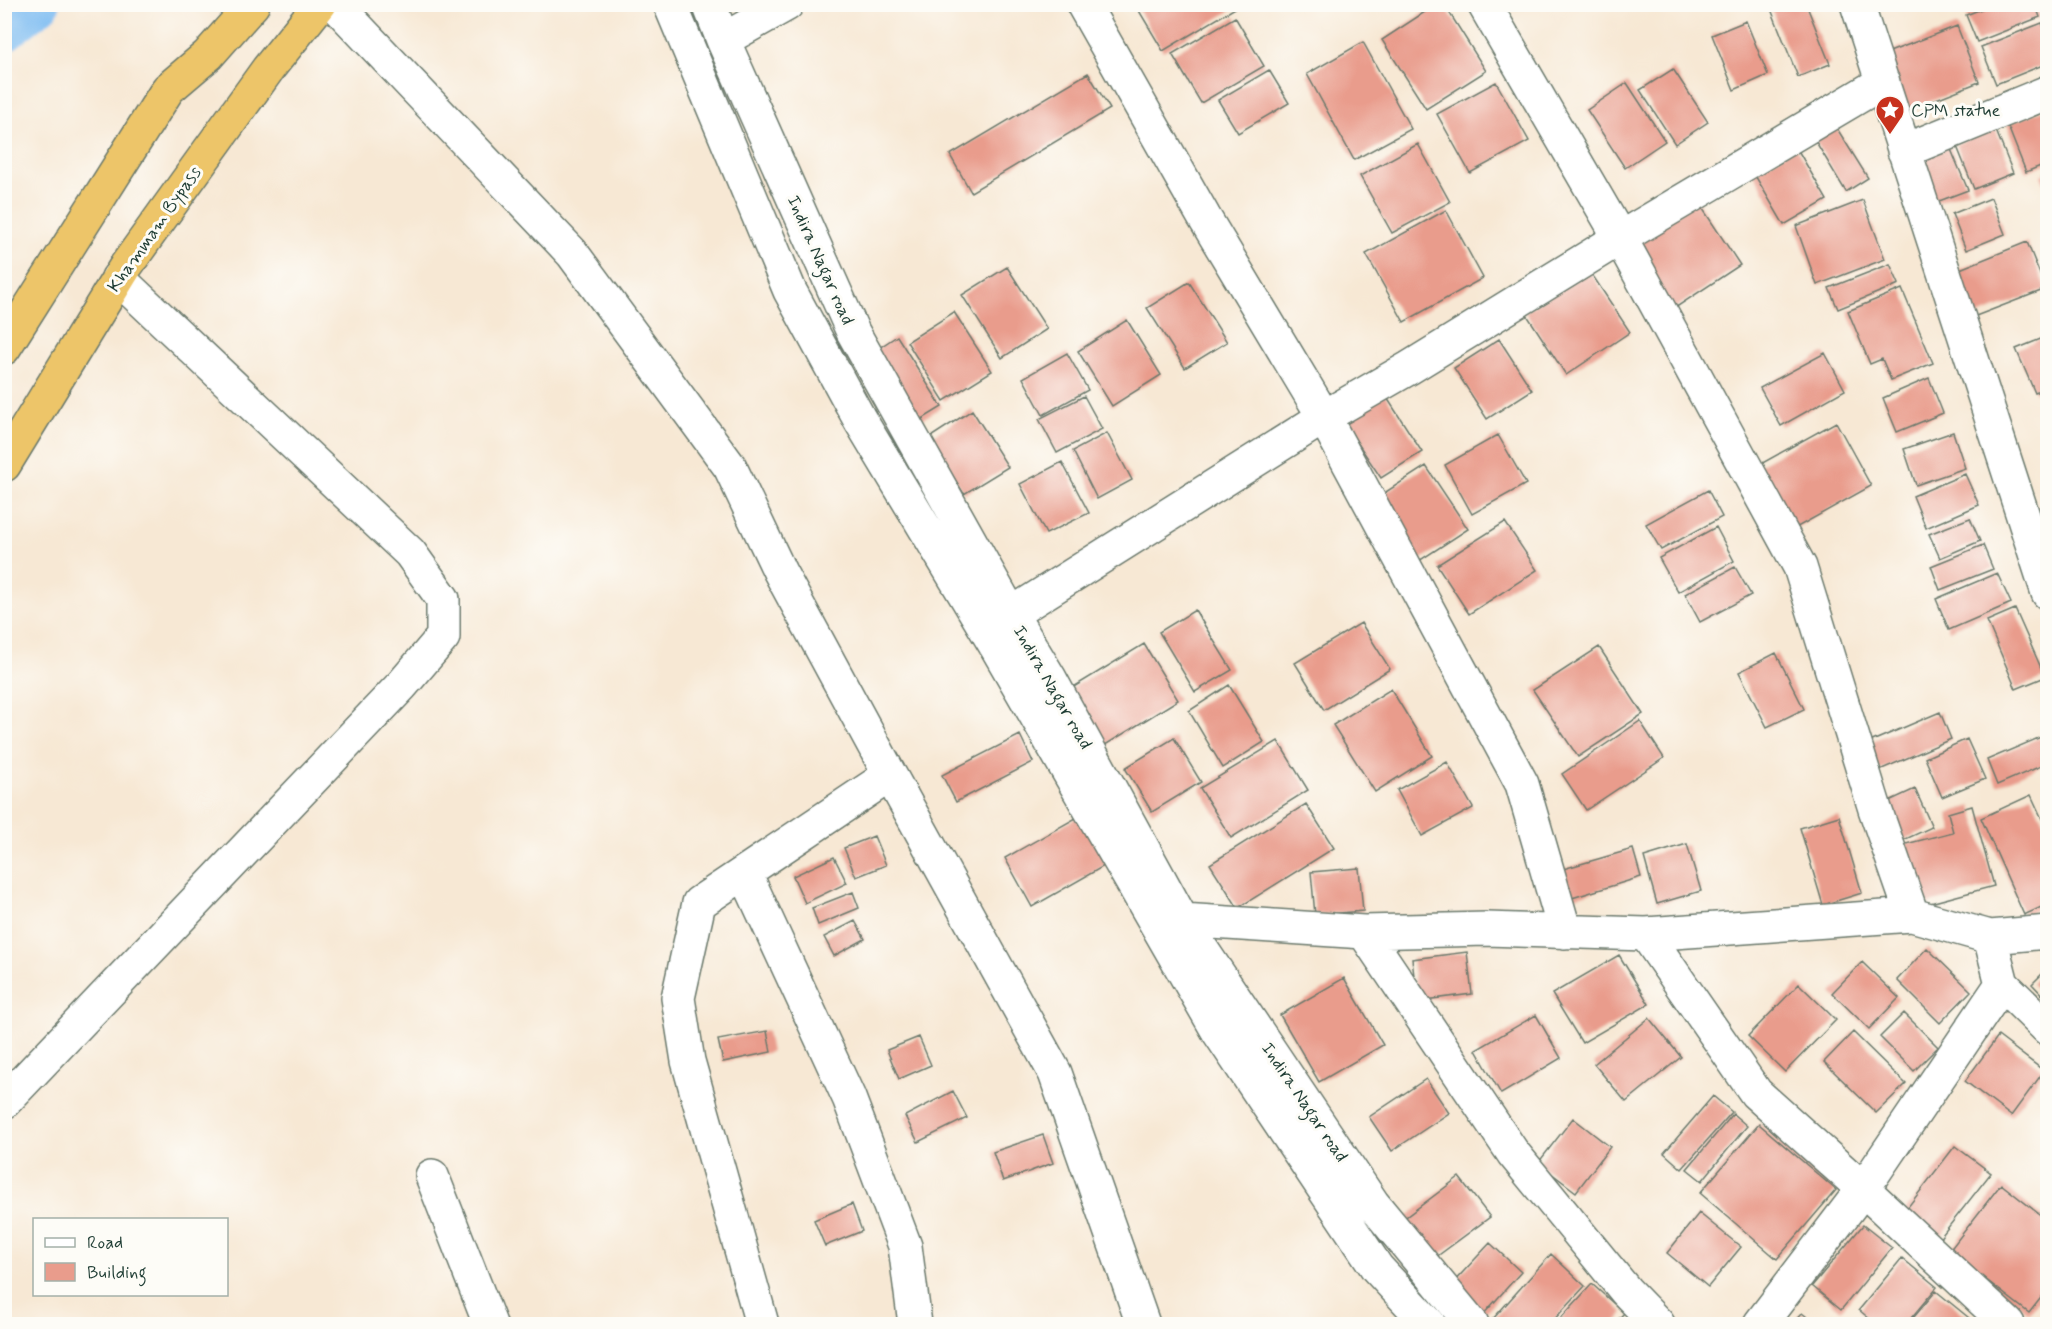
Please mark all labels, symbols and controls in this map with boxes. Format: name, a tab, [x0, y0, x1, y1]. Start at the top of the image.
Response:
place icon: CPM statue	[1874, 94, 1906, 136]
place label: CPM statue	[1911, 99, 2001, 123]
street label: Khammam Bypass	[102, 162, 207, 297]
street label: Indira Nagar road	[779, 192, 859, 330]
street label: Indira Nagar road	[1005, 621, 1097, 755]
street label: Indira Nagar road	[1254, 1038, 1353, 1168]
legend	[33, 1218, 228, 1296]
text: Road	[87, 1231, 123, 1255]
text: Building	[87, 1261, 147, 1287]

